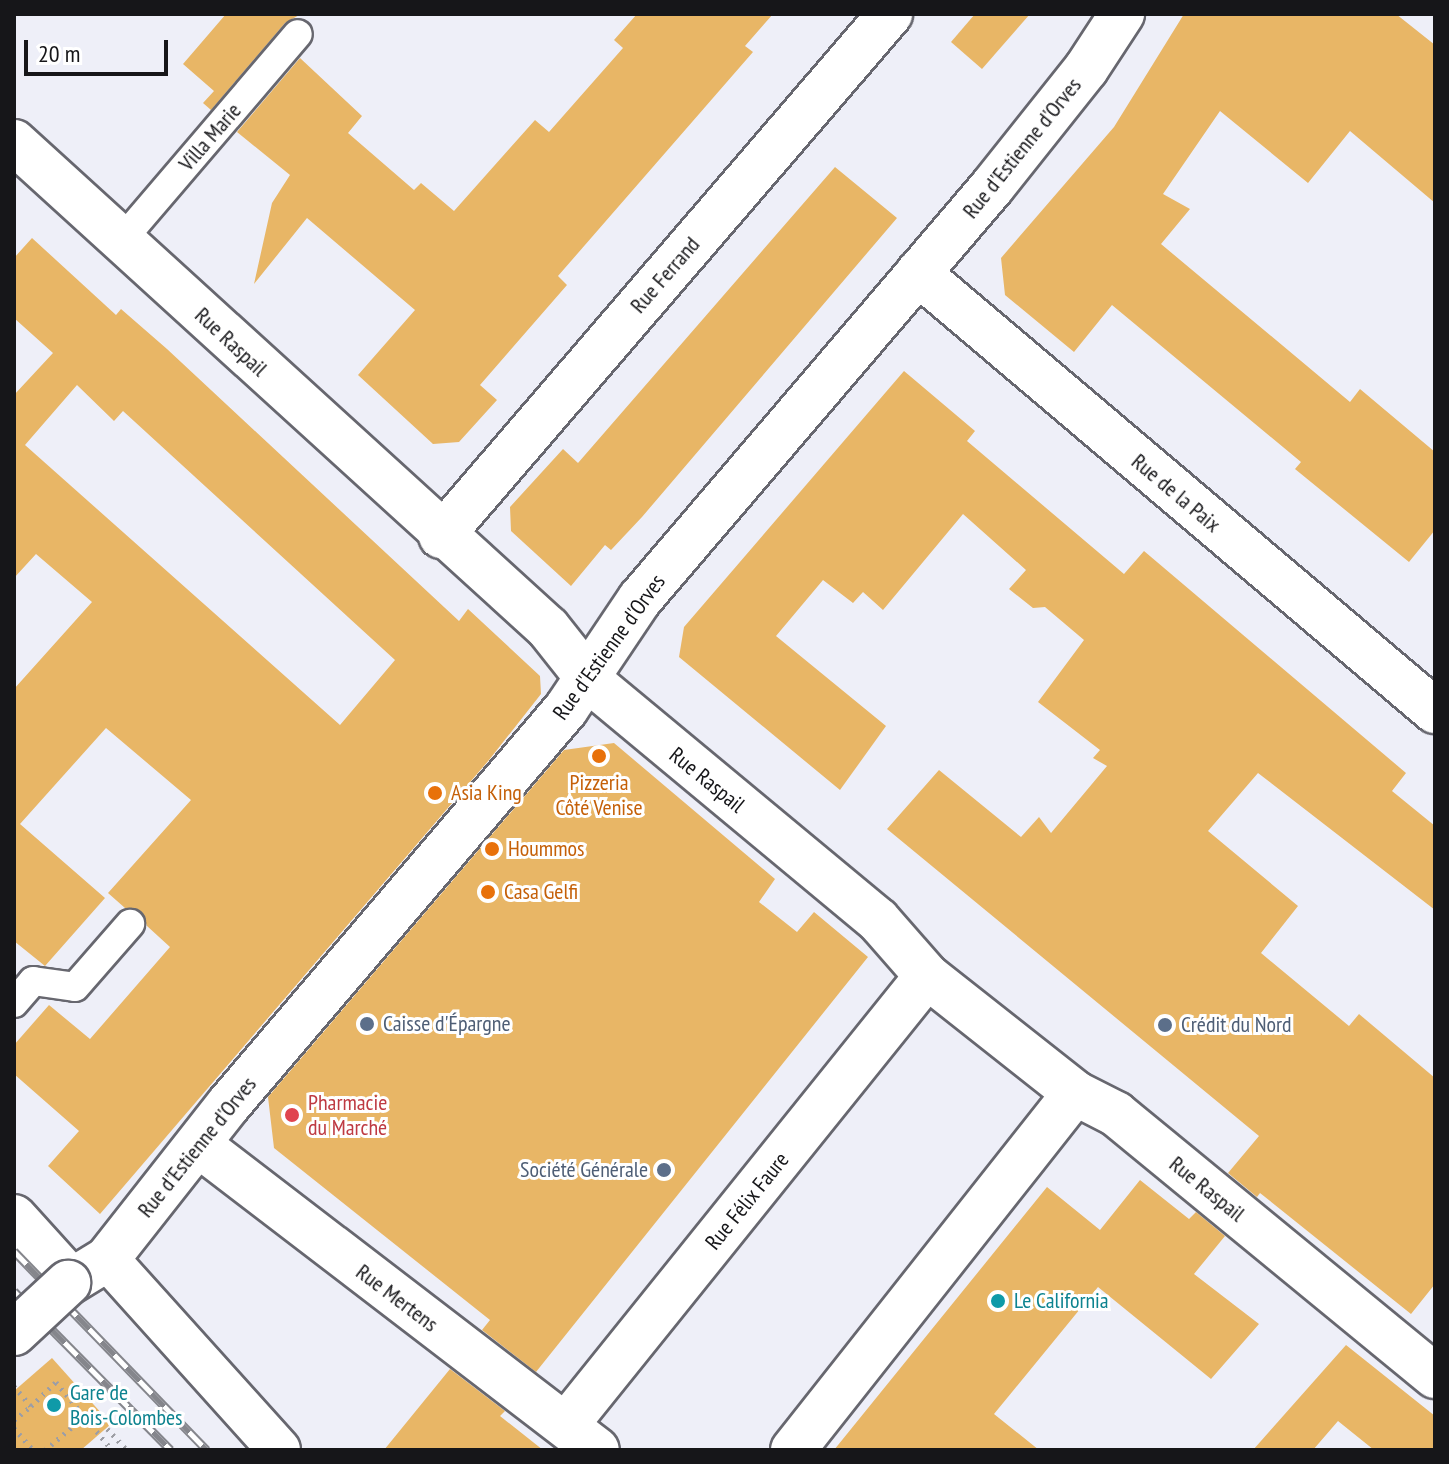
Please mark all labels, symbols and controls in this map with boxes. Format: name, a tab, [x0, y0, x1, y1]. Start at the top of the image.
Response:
scale bar	[28, 24, 172, 74]
text: 20 m	[38, 38, 80, 69]
street label: Rue d'Estienne d'Orves	[957, 72, 1087, 224]
street label: Villa Marie	[173, 98, 247, 176]
street label: Rue Ferrand	[625, 232, 705, 318]
street label: Rue Raspail	[189, 302, 273, 382]
street label: Rue de la Paix	[1126, 448, 1226, 538]
street label: Rue d'Estienne d'Orves	[547, 569, 671, 725]
street label: Rue Raspail	[664, 742, 750, 818]
marker: Pizzeria Côté Venise	[590, 747, 608, 765]
place label: Pizzeria Côté Venise	[555, 769, 643, 820]
place label: Asia King	[451, 780, 522, 806]
marker: Asia King	[426, 784, 444, 802]
place label: Hoummos	[508, 836, 584, 862]
marker: Hoummos	[483, 840, 501, 858]
place label: Casa Gelfi	[504, 879, 578, 905]
marker: Casa Gelfi	[479, 883, 497, 901]
place label: Caisse d'Épargne	[383, 1011, 511, 1037]
place label: Crédit du Nord	[1181, 1012, 1292, 1038]
marker: Caisse d'Épargne	[358, 1015, 376, 1033]
marker: Crédit du Nord	[1156, 1016, 1174, 1034]
street label: Rue d'Estienne d'Orves	[132, 1071, 262, 1223]
place label: Pharmacie du Marché	[308, 1089, 387, 1140]
marker: Pharmacie du Marché	[283, 1106, 301, 1124]
street label: Rue Félix Faure	[700, 1147, 794, 1255]
street label: Rue Raspail	[1164, 1151, 1250, 1227]
place label: Société Générale	[520, 1157, 648, 1183]
marker: Société Générale	[655, 1161, 673, 1179]
street label: Rue Mertens	[351, 1259, 443, 1337]
place label: Le California	[1014, 1288, 1109, 1314]
marker: Le California	[989, 1292, 1007, 1310]
place label: Gare de Bois-Colombes	[70, 1379, 182, 1430]
marker: Gare de Bois-Colombes	[45, 1396, 63, 1414]

